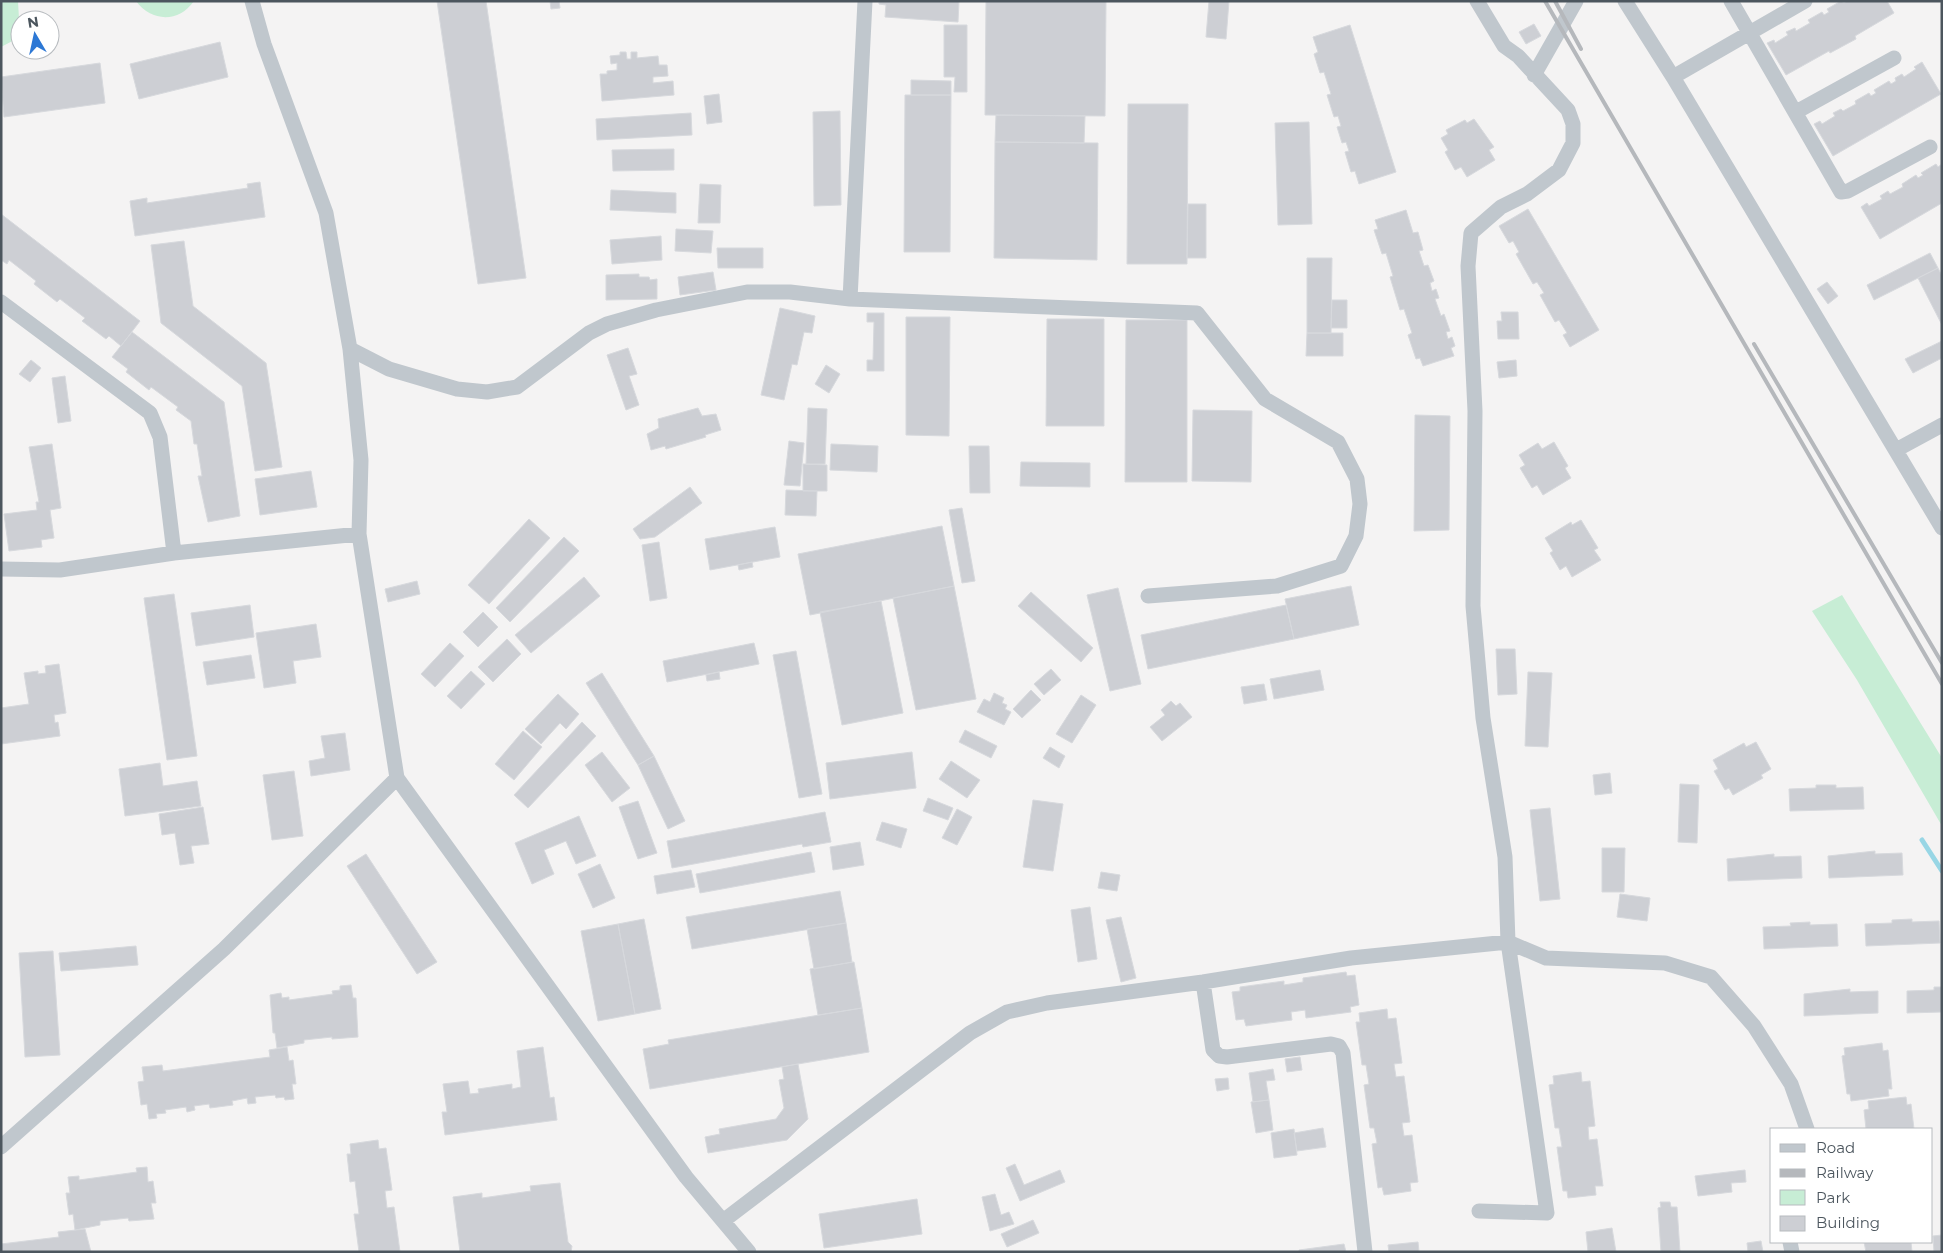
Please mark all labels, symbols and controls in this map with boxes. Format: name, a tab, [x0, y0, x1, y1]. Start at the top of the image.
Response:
north arrow	[10, 10, 60, 60]
text: N	[26, 12, 40, 32]
legend	[1770, 1128, 1933, 1243]
text: Road	[1816, 1138, 1855, 1157]
text: Railway	[1816, 1163, 1874, 1182]
text: Park	[1816, 1188, 1850, 1207]
text: Building	[1816, 1213, 1880, 1232]

